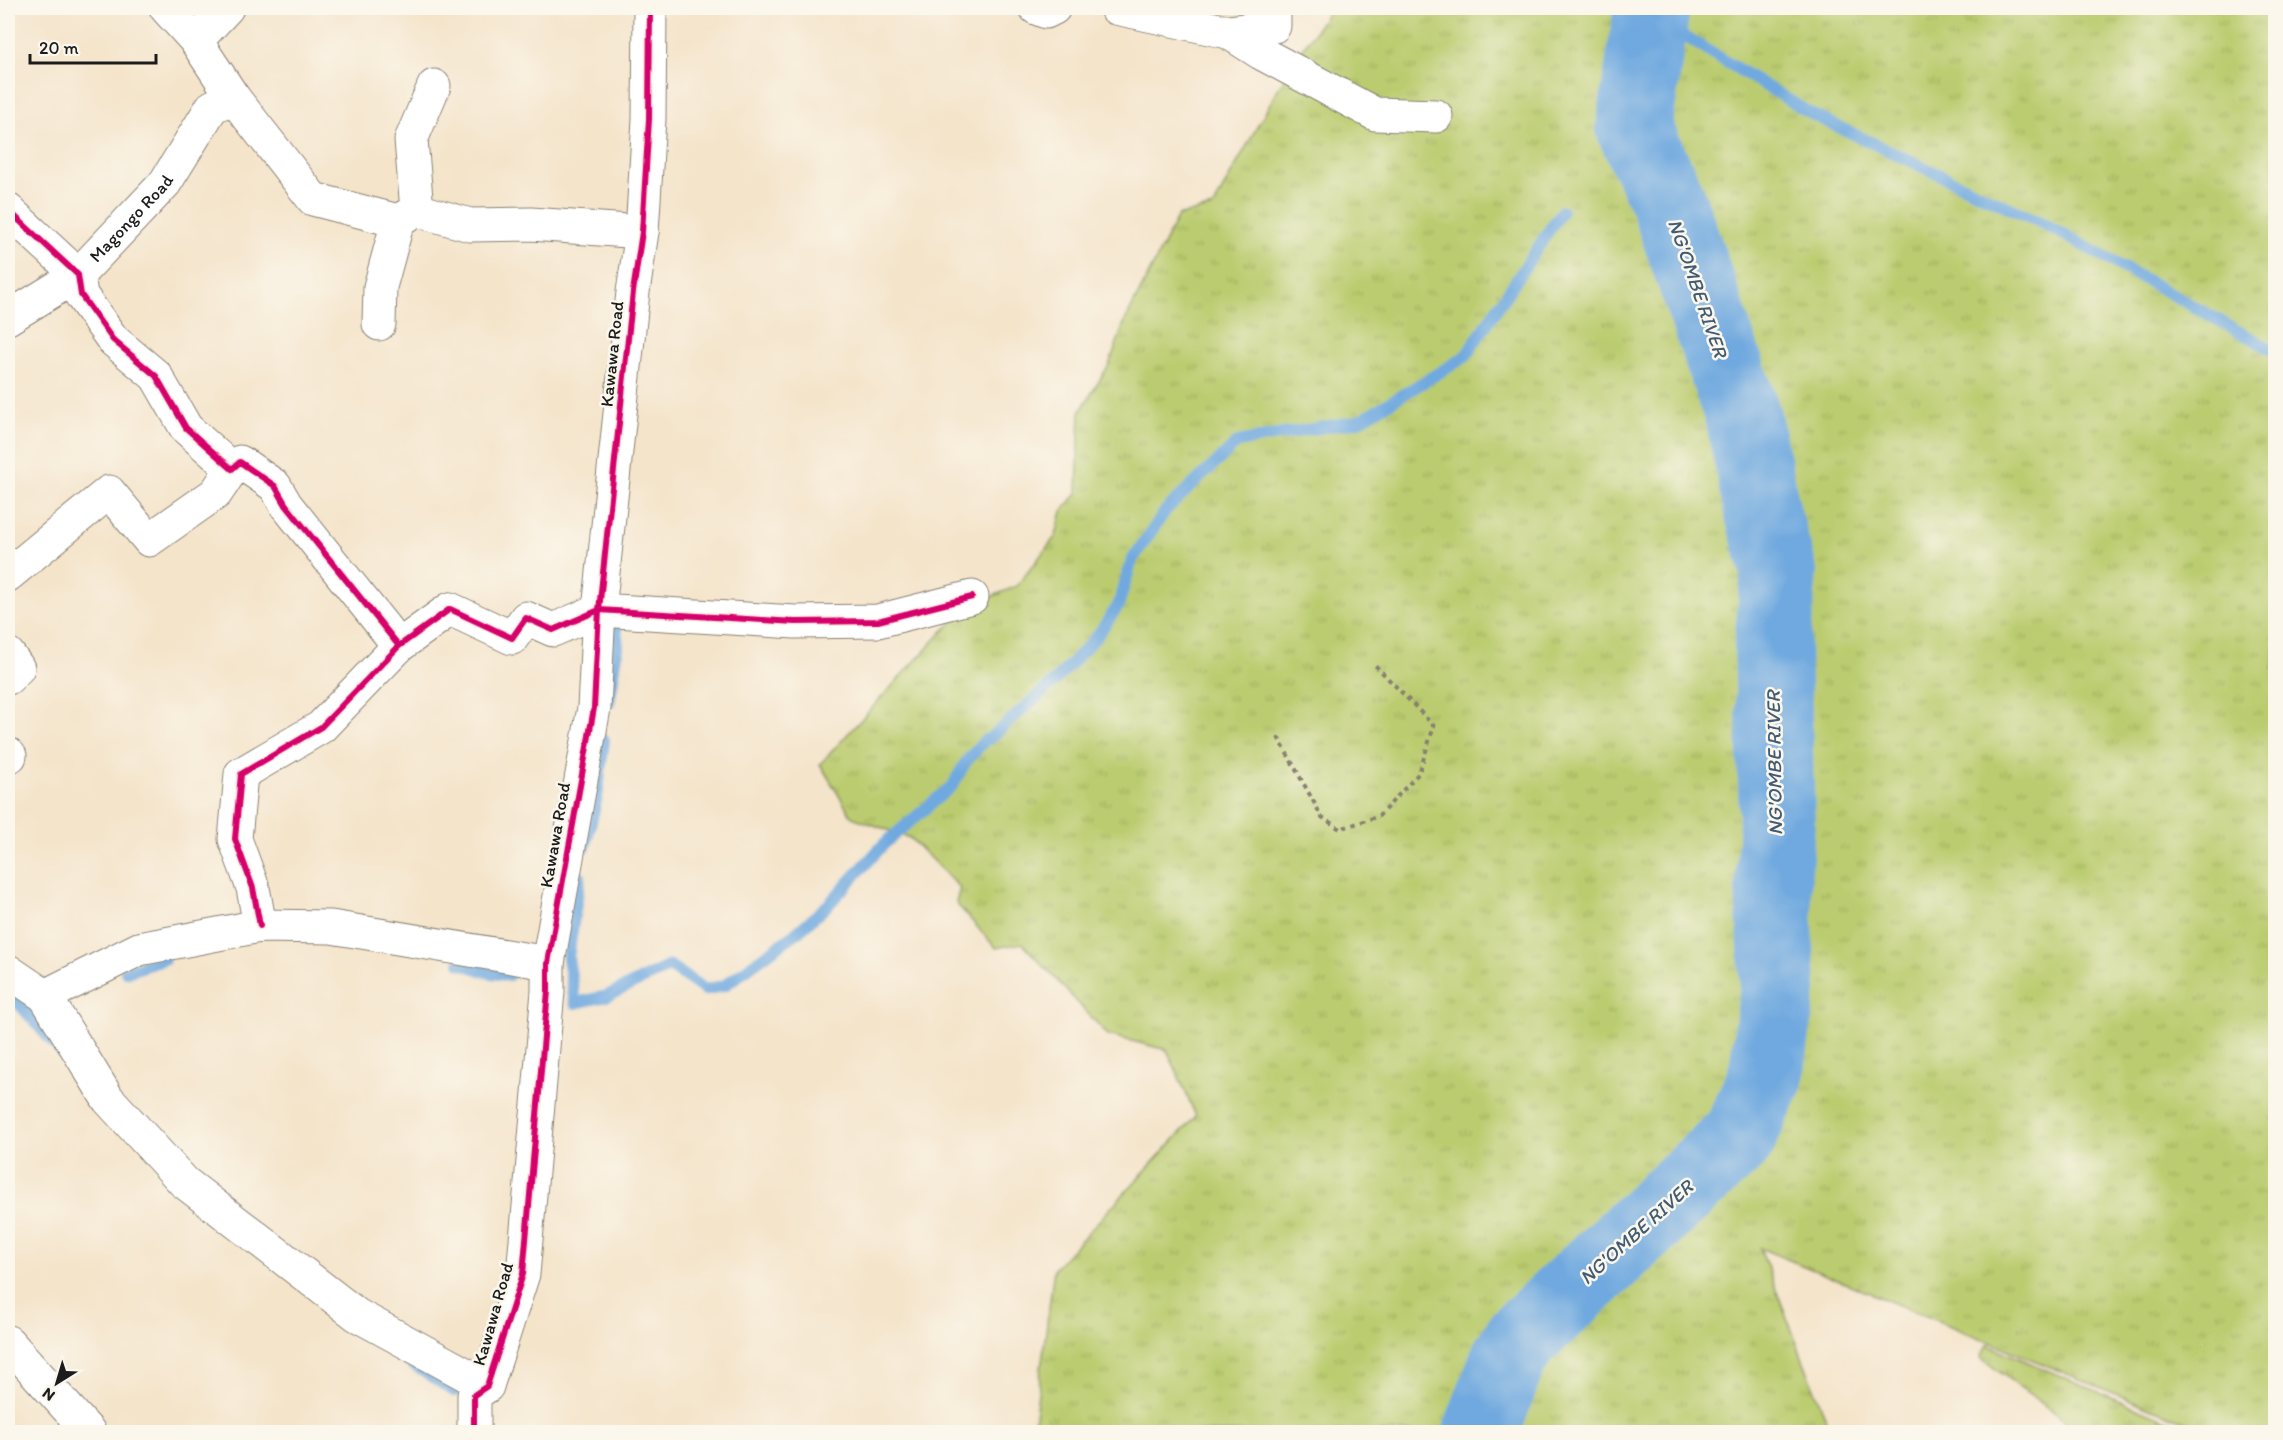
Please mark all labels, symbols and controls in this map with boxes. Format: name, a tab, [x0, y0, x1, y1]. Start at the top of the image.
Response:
scale bar	[30, 27, 156, 65]
text: 20 m	[39, 37, 79, 59]
street label: Magongo Road	[85, 171, 178, 267]
water label: NG'OMBE RIVER	[1663, 216, 1734, 363]
street label: Kawawa Road	[596, 300, 629, 408]
water label: NG'OMBE RIVER	[1761, 688, 1787, 835]
street label: Kawawa Road	[535, 781, 575, 889]
water label: NG'OMBE RIVER	[1574, 1173, 1700, 1289]
street label: Kawawa Road	[468, 1260, 518, 1368]
north arrow	[27, 1353, 87, 1413]
text: N	[38, 1384, 58, 1405]

